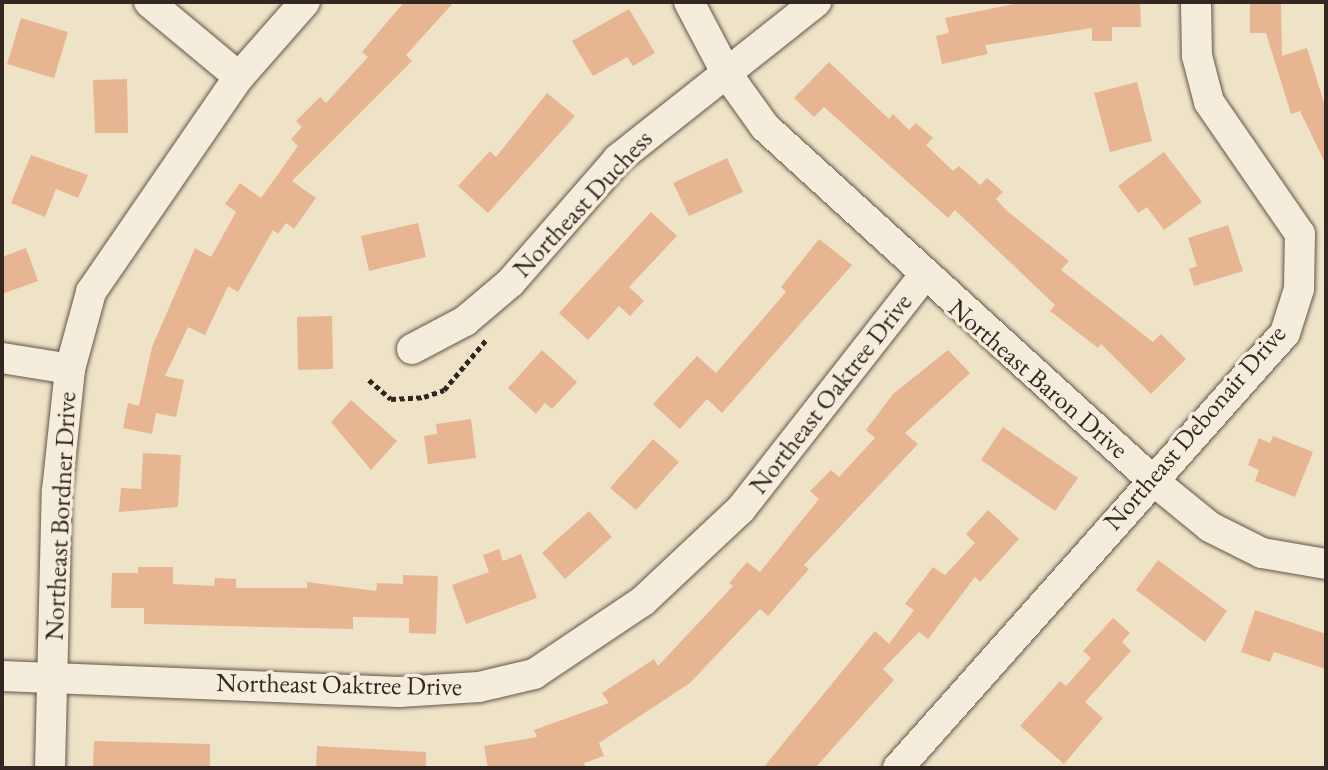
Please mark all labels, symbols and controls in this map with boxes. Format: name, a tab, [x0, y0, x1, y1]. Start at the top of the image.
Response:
street label: Northeast Duchess	[507, 124, 659, 284]
street label: Northeast Oaktree Drive	[743, 287, 919, 501]
street label: Northeast Baron Drive	[942, 293, 1134, 465]
street label: Northeast Debonair Drive	[1097, 319, 1293, 537]
street label: Northeast Bordner Drive	[39, 391, 83, 641]
street label: Northeast Oaktree Drive	[216, 667, 462, 703]

